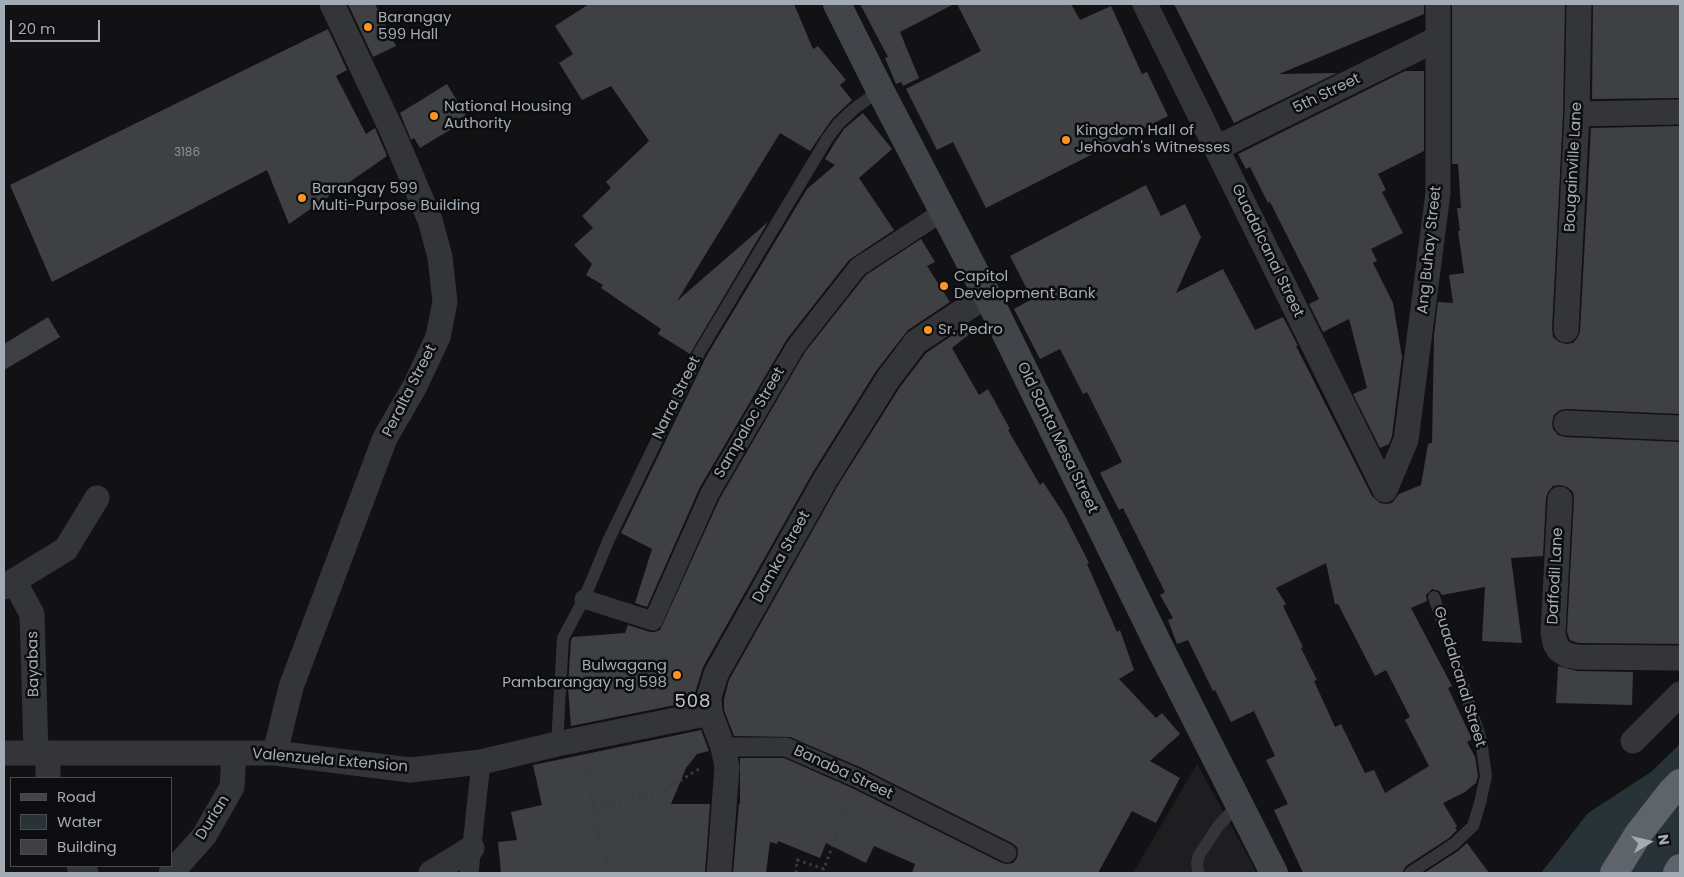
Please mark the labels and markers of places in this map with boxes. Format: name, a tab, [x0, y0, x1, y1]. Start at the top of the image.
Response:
place label: Barangay 599 Hall	[378, 9, 451, 44]
marker: Barangay 599 Hall	[362, 21, 374, 33]
place label: National Housing Authority	[444, 98, 572, 133]
marker: National Housing Authority	[428, 110, 440, 122]
place label: Kingdom Hall of Jehovah's Witnesses	[1076, 122, 1230, 157]
marker: Kingdom Hall of Jehovah's Witnesses	[1060, 134, 1072, 146]
place label: Barangay 599 Multi-Purpose Building	[312, 180, 480, 215]
marker: Barangay 599 Multi-Purpose Building	[296, 192, 308, 204]
place label: Capitol Development Bank	[954, 268, 1096, 303]
marker: Capitol Development Bank	[938, 280, 950, 292]
place label: Sr. Pedro	[938, 321, 1003, 339]
marker: Sr. Pedro	[922, 324, 934, 336]
place label: Bulwagang Pambarangay ng 598	[502, 657, 667, 692]
marker: Bulwagang Pambarangay ng 598	[671, 669, 683, 681]

